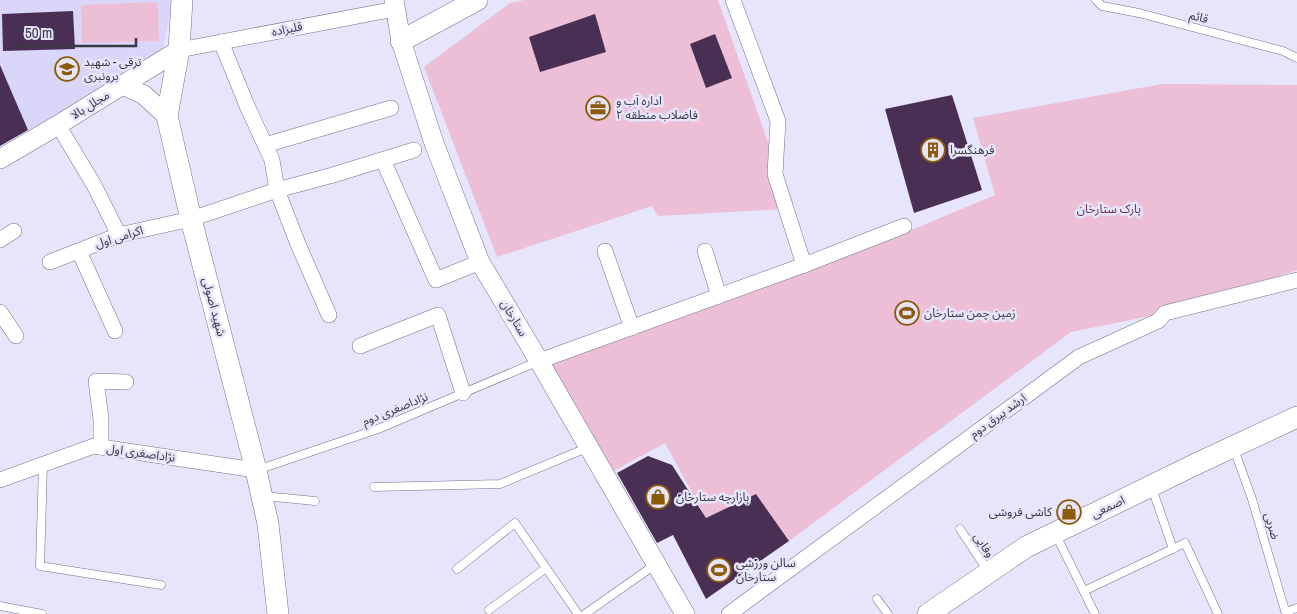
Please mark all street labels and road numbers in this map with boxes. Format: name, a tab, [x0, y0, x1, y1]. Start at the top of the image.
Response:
street label: قائم	[1188, 7, 1210, 28]
street label: قلیزاده	[270, 18, 304, 40]
street label: مجلل بالا	[68, 87, 112, 123]
street label: اکرامی اول	[93, 222, 145, 252]
street label: شهید اصولی	[198, 276, 230, 338]
street label: ستارخان	[497, 297, 531, 339]
street label: نژاداصغری دوم	[360, 389, 431, 430]
street label: ارشد بیرق دوم	[966, 390, 1030, 443]
street label: نژاداصغری اول	[106, 440, 176, 466]
street label: اصمعی	[1088, 492, 1128, 522]
street label: ضربی	[1261, 511, 1283, 541]
street label: وفایی	[970, 529, 998, 561]

